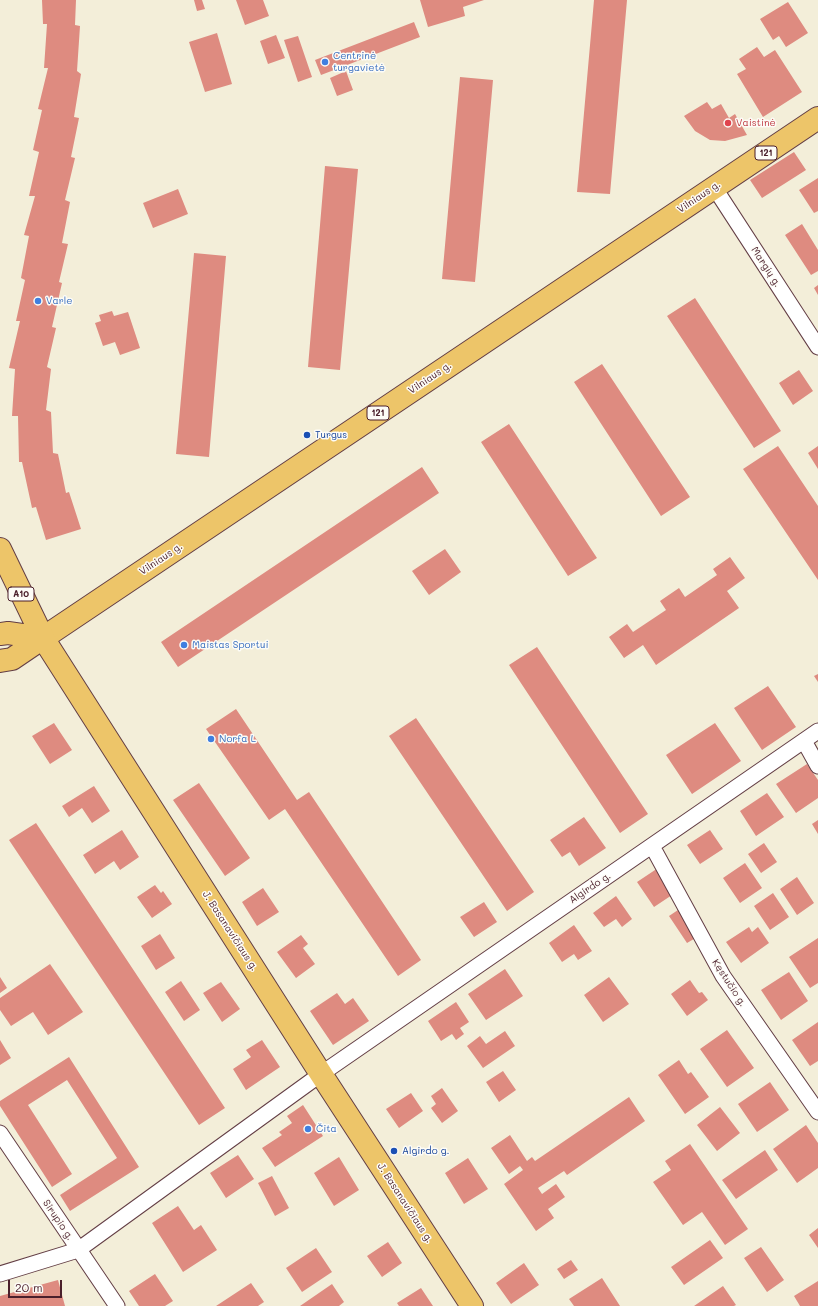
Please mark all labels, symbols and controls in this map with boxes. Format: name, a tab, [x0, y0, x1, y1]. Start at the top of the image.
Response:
place label: Centrinė turgavietė	[333, 50, 385, 74]
marker: Centrinė turgavietė	[320, 57, 330, 67]
place label: Vaistinė	[736, 117, 776, 129]
marker: Vaistinė	[723, 118, 733, 128]
road number: 121	[755, 146, 777, 160]
street label: Vilniaus g.	[675, 178, 723, 216]
street label: Margių g.	[749, 245, 783, 289]
place label: Varle	[46, 295, 72, 307]
marker: Varle	[33, 296, 43, 306]
street label: Vilniaus g.	[406, 359, 454, 397]
road number: 121	[367, 406, 389, 420]
place label: Turgus	[315, 429, 347, 441]
marker: Turgus	[302, 430, 312, 440]
street label: Vilniaus g.	[137, 540, 185, 578]
road number: A10	[8, 587, 34, 601]
place label: Maistas Sportui	[192, 639, 268, 651]
marker: Maistas Sportui	[179, 640, 189, 650]
place label: Norfa L	[219, 733, 256, 745]
marker: Norfa L	[206, 734, 216, 744]
street label: Algirdo g.	[567, 870, 613, 906]
street label: J. Basanavičiaus g.	[200, 889, 260, 973]
street label: Kęstučio g.	[709, 957, 749, 1009]
place label: Čita	[316, 1123, 337, 1135]
marker: Čita	[303, 1124, 313, 1134]
place label: Algirdo g.	[402, 1145, 450, 1157]
marker: Algirdo g.	[389, 1146, 399, 1156]
street label: J. Basanavičiaus g.	[375, 1161, 435, 1245]
street label: Sirupio g.	[40, 1197, 76, 1243]
scale bar	[10, 1272, 64, 1298]
text: 20 m	[15, 1279, 43, 1295]

